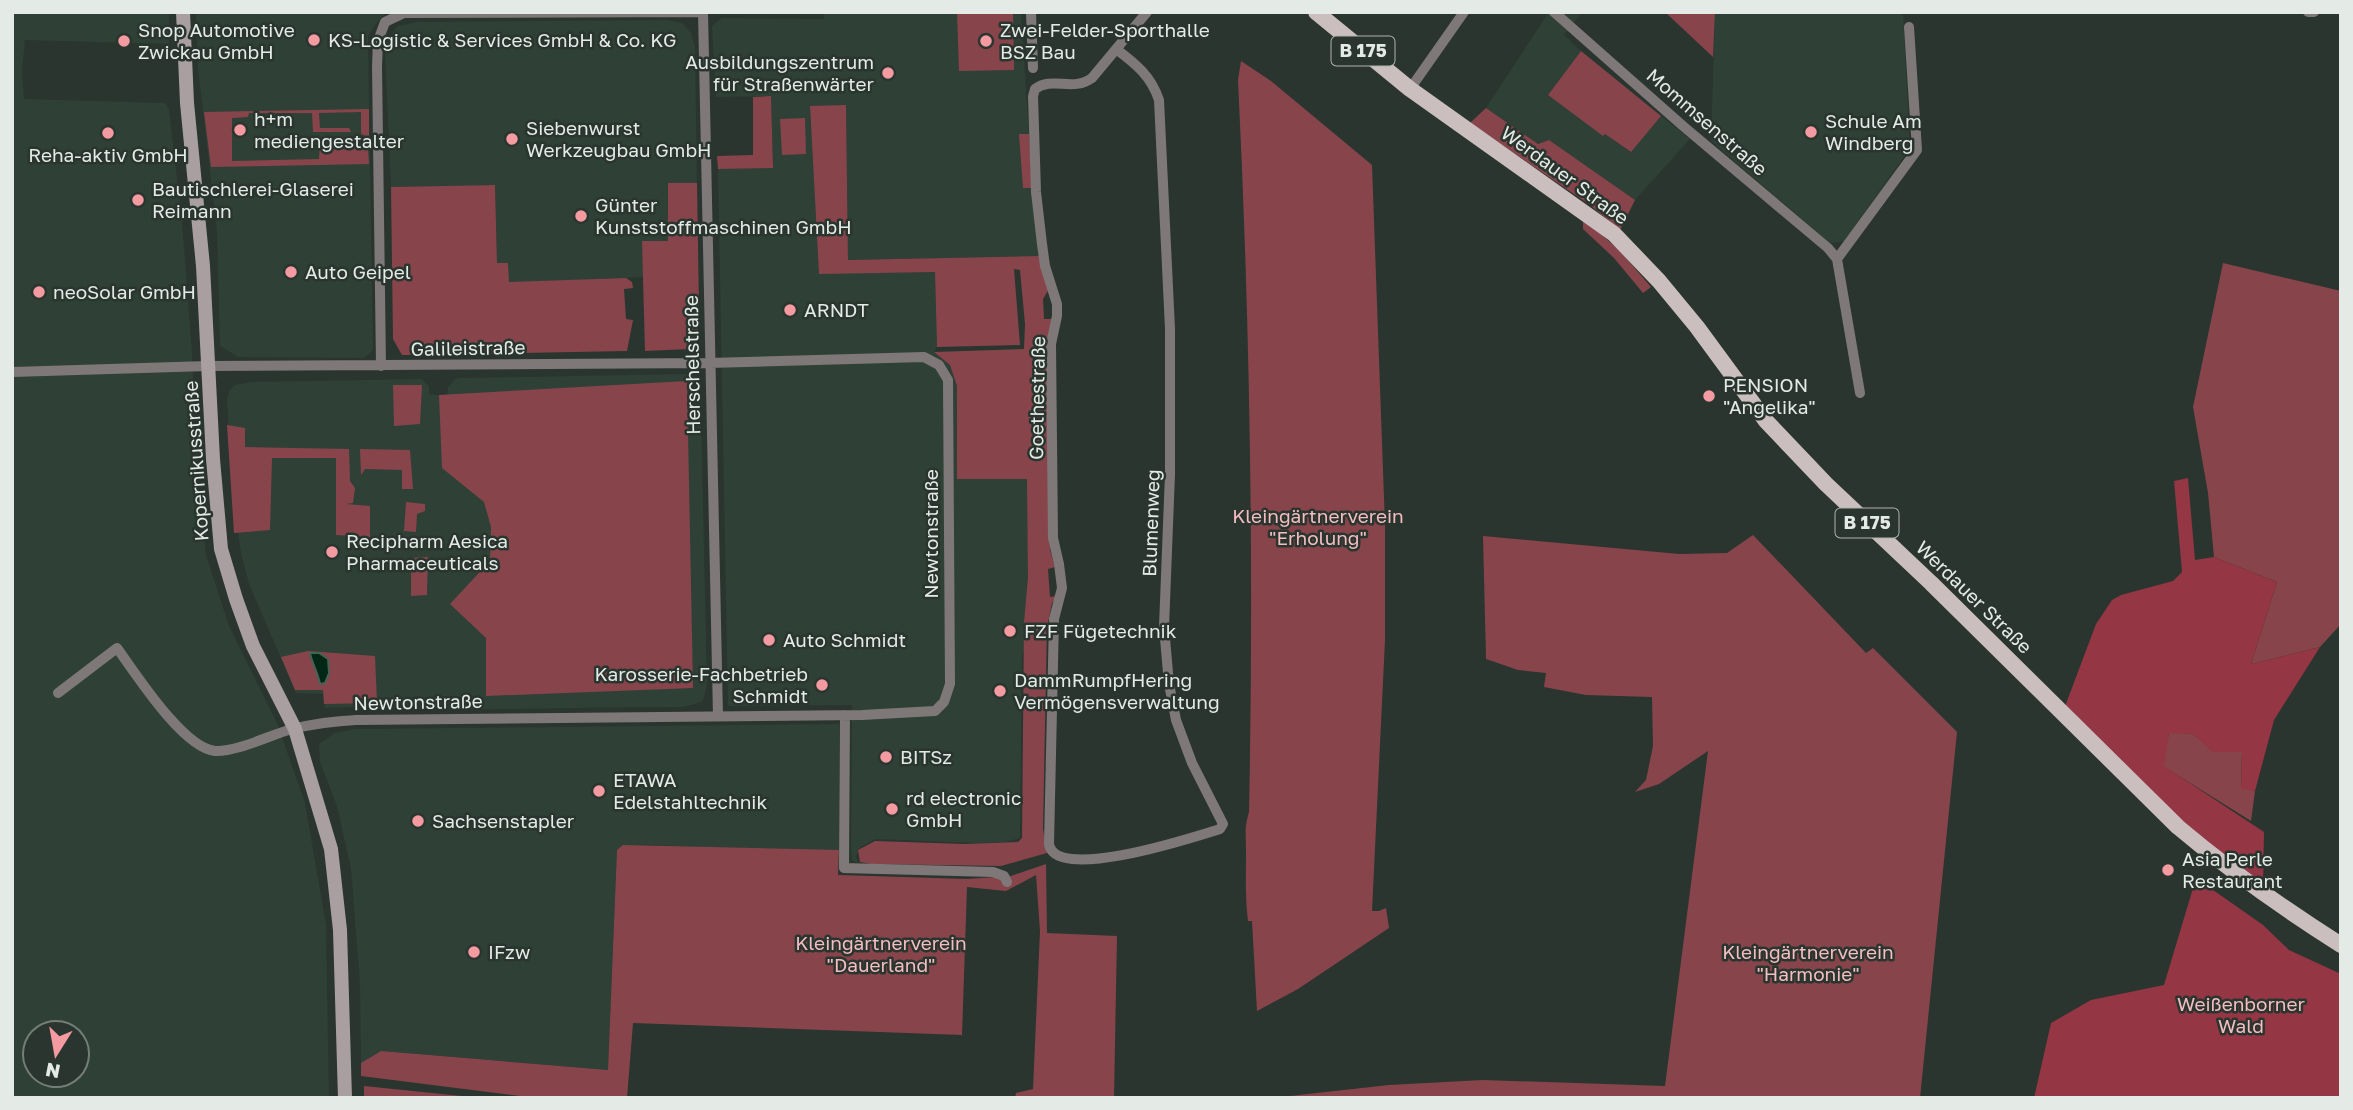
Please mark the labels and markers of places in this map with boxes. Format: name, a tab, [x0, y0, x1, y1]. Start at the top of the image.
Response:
place label: Snop Automotive Zwickau GmbH	[138, 18, 295, 63]
place label: Zwei-Felder-Sporthalle BSZ Bau	[1000, 18, 1210, 63]
place label: KS-Logistic & Services GmbH & Co. KG	[328, 28, 676, 51]
marker: KS-Logistic & Services GmbH & Co. KG	[306, 32, 322, 48]
marker: Snop Automotive Zwickau GmbH	[116, 33, 132, 49]
marker: Zwei-Felder-Sporthalle BSZ Bau	[978, 33, 994, 49]
place label: Ausbildungszentrum für Straßenwärter	[685, 50, 875, 95]
marker: Ausbildungszentrum für Straßenwärter	[880, 65, 896, 81]
place label: h+m mediengestalter	[254, 107, 405, 152]
place label: Schule Am Windberg	[1825, 109, 1922, 154]
place label: Siebenwurst Werkzeugbau GmbH	[526, 116, 712, 161]
marker: h+m mediengestalter	[232, 122, 248, 138]
marker: Schule Am Windberg	[1803, 124, 1819, 140]
marker: Reha-aktiv GmbH	[100, 125, 116, 141]
marker: Siebenwurst Werkzeugbau GmbH	[504, 131, 520, 147]
place label: Reha-aktiv GmbH	[28, 143, 188, 166]
place label: Bautischlerei-Glaserei Reimann	[152, 177, 354, 222]
marker: Bautischlerei-Glaserei Reimann	[130, 192, 146, 208]
place label: Günter Kunststoffmaschinen GmbH	[595, 193, 852, 238]
marker: Günter Kunststoffmaschinen GmbH	[573, 208, 589, 224]
place label: Auto Geipel	[305, 260, 411, 283]
marker: Auto Geipel	[283, 264, 299, 280]
place label: neoSolar GmbH	[53, 280, 196, 303]
marker: neoSolar GmbH	[31, 284, 47, 300]
place label: ARNDT	[804, 298, 869, 321]
marker: ARNDT	[782, 302, 798, 318]
place label: PENSION "Angelika"	[1723, 373, 1816, 418]
marker: PENSION "Angelika"	[1701, 388, 1717, 404]
place label: Recipharm Aesica Pharmaceuticals	[346, 529, 508, 574]
marker: Recipharm Aesica Pharmaceuticals	[324, 544, 340, 560]
place label: FZF Fügetechnik	[1024, 619, 1177, 642]
marker: FZF Fügetechnik	[1002, 623, 1018, 639]
place label: Auto Schmidt	[783, 628, 906, 651]
marker: Auto Schmidt	[761, 632, 777, 648]
place label: Karosserie-Fachbetrieb Schmidt	[595, 662, 808, 707]
place label: DammRumpfHering Vermögensverwaltung	[1014, 668, 1220, 713]
marker: Karosserie-Fachbetrieb Schmidt	[814, 677, 830, 693]
marker: DammRumpfHering Vermögensverwaltung	[992, 683, 1008, 699]
place label: BITSz	[900, 745, 952, 768]
marker: BITSz	[878, 749, 894, 765]
place label: ETAWA Edelstahltechnik	[613, 768, 767, 813]
marker: ETAWA Edelstahltechnik	[591, 783, 607, 799]
place label: rd electronic GmbH	[906, 786, 1021, 831]
marker: rd electronic GmbH	[884, 801, 900, 817]
place label: Sachsenstapler	[432, 809, 575, 832]
marker: Sachsenstapler	[410, 813, 426, 829]
place label: Asia Perle Restaurant	[2182, 847, 2283, 892]
marker: Asia Perle Restaurant	[2160, 862, 2176, 878]
place label: IFzw	[488, 940, 530, 963]
marker: IFzw	[466, 944, 482, 960]

